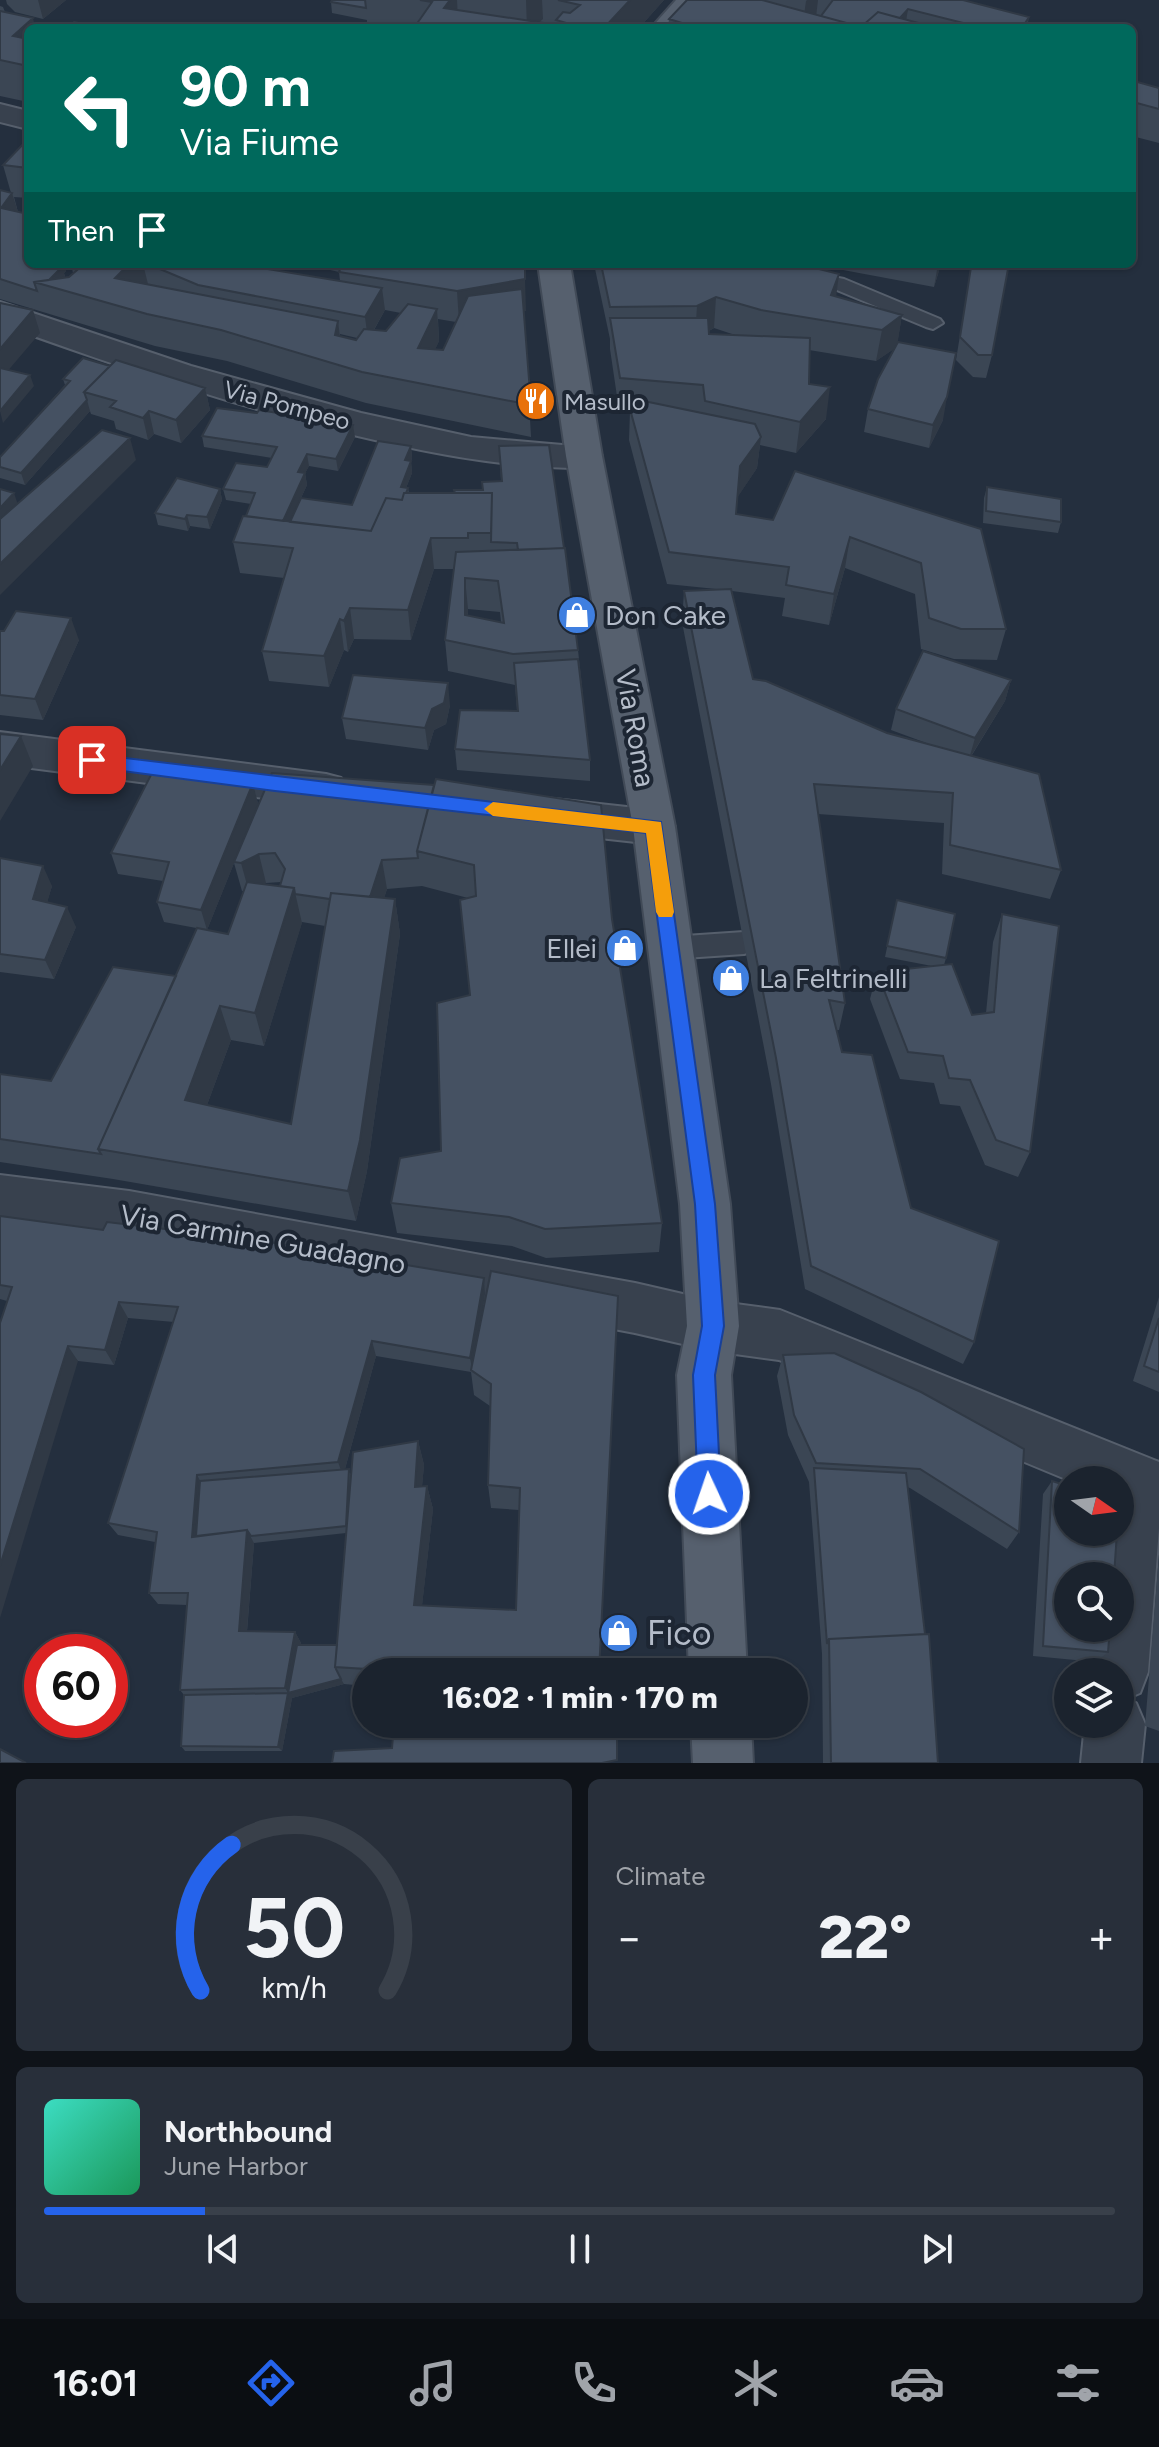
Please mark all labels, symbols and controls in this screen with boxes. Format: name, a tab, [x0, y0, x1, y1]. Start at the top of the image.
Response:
text: 90 m	[180, 53, 311, 120]
icon: left	[48, 56, 152, 160]
text: Via Fiume	[180, 121, 339, 164]
icon: arrive	[130, 208, 174, 252]
text: Then	[48, 212, 114, 249]
street label: Via Pompeo	[221, 374, 353, 436]
restaurant icon: Masullo	[515, 380, 557, 422]
place label: Masullo	[564, 387, 646, 416]
shop icon: Don Cake	[556, 594, 598, 636]
place label: Don Cake	[605, 598, 726, 632]
street label: Via Roma	[609, 666, 663, 790]
pin	[58, 726, 126, 794]
icon: arrive	[70, 738, 114, 782]
shop icon: Ellei	[604, 927, 646, 969]
place label: Ellei	[546, 931, 597, 965]
shop icon: La Feltrinelli	[710, 957, 752, 999]
place label: La Feltrinelli	[759, 961, 908, 995]
street label: Via Carmine Guadagno	[118, 1197, 408, 1281]
position arrow	[667, 1452, 751, 1536]
north arrow	[1054, 1466, 1134, 1546]
map controls	[1054, 1466, 1134, 1738]
button: search	[1054, 1562, 1134, 1642]
shop icon: Fico	[598, 1612, 640, 1654]
place label: Fico	[647, 1613, 711, 1654]
speed limit sign: 60	[24, 1634, 128, 1738]
button: layers	[1054, 1658, 1134, 1738]
text: 16:02 · 1 min · 170 m	[442, 1679, 718, 1716]
text: Climate	[616, 1860, 705, 1892]
text: 50	[243, 1878, 345, 1978]
text: 22°	[818, 1901, 912, 1973]
text: −	[616, 1911, 643, 1964]
text: +	[1088, 1911, 1115, 1964]
text: km/h	[261, 1971, 326, 2005]
text: Northbound	[164, 2113, 332, 2150]
text: June Harbor	[164, 2150, 308, 2182]
icon: previous	[201, 2227, 245, 2271]
icon: pause	[558, 2227, 602, 2271]
icon: next	[915, 2227, 959, 2271]
icon: directions	[243, 2355, 299, 2411]
icon: music	[405, 2355, 461, 2411]
icon: phone	[566, 2355, 622, 2411]
icon: climate	[728, 2355, 784, 2411]
icon: car	[889, 2355, 945, 2411]
icon: filters	[1050, 2355, 1106, 2411]
text: 16:01	[53, 2362, 138, 2405]

